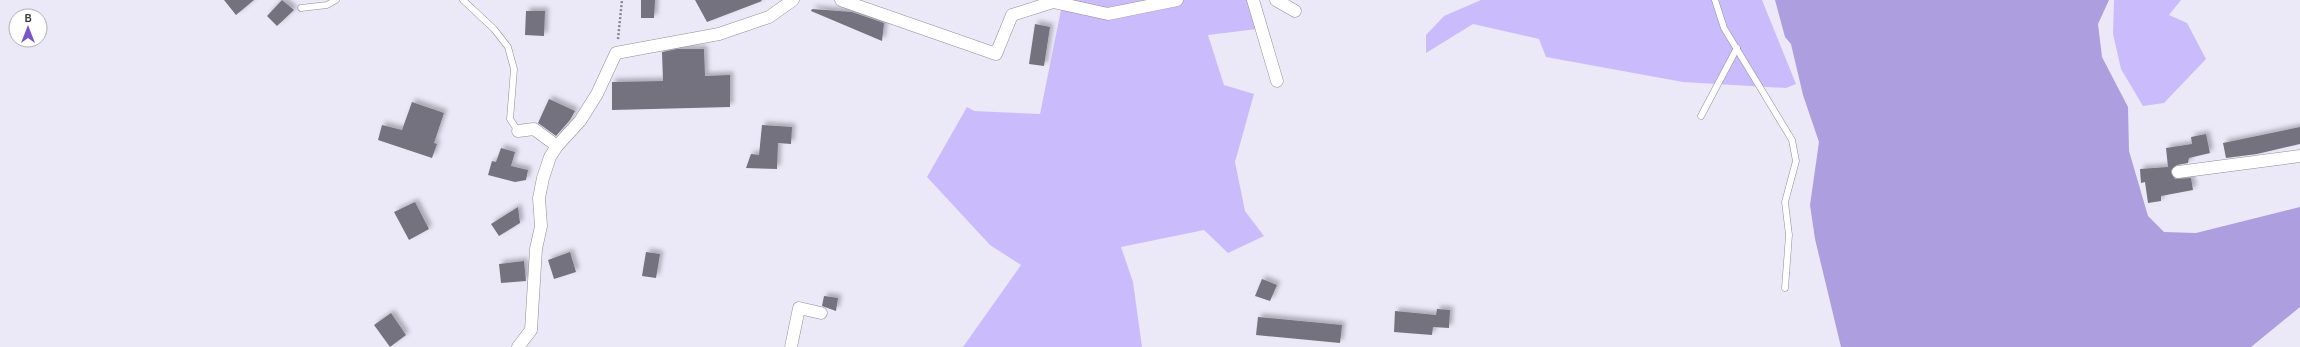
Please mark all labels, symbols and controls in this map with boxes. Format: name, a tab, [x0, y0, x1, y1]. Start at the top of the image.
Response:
north arrow	[8, 8, 48, 48]
text: B	[24, 11, 32, 25]

